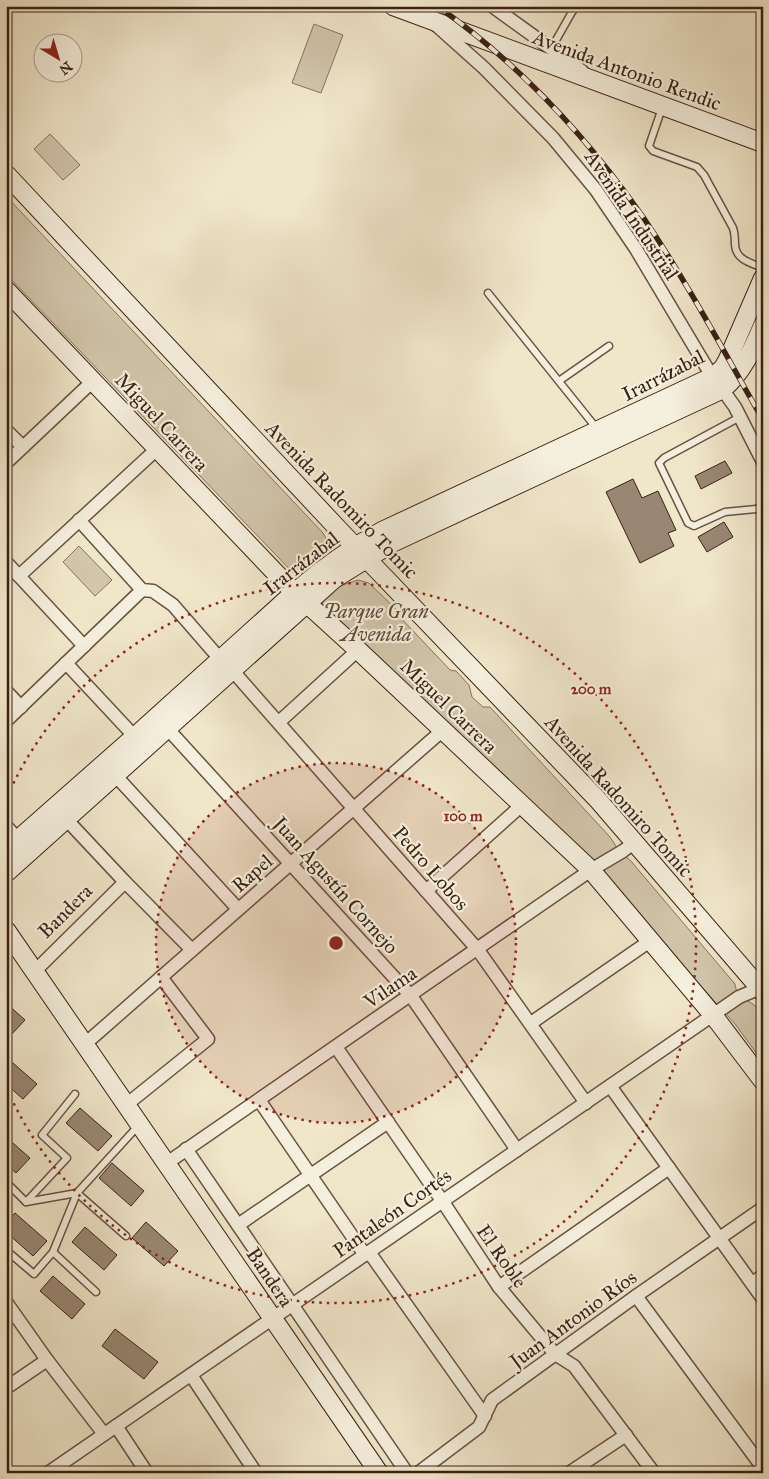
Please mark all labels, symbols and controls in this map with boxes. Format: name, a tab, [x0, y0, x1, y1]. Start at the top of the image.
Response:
street label: Avenida Antonio Rendic	[529, 24, 724, 115]
north arrow	[32, 32, 82, 82]
text: N	[56, 57, 76, 78]
street label: Avenida Industrial	[579, 145, 684, 285]
street label: Irarrázabal	[618, 344, 709, 406]
street label: Miguel Carrera	[110, 368, 214, 477]
street label: Avenida Radomiro Tomic	[260, 416, 423, 584]
street label: Irarrázabal	[258, 526, 344, 600]
park label: Parque Gran Avenida	[323, 599, 429, 646]
street label: Miguel Carrera	[395, 654, 503, 759]
text: 200 m	[571, 680, 612, 698]
street label: Avenida Radomiro Tomic	[539, 709, 698, 882]
text: 100 m	[443, 807, 483, 825]
street label: Juan Agustín Cornejo	[266, 810, 404, 959]
street label: Pedro Lobos	[388, 821, 474, 915]
street label: Rapel	[227, 848, 278, 897]
street label: Bandera	[33, 879, 97, 943]
centre of rings	[327, 934, 345, 952]
street label: Vilama	[358, 960, 421, 1014]
street label: Pantaleón Cortés	[328, 1163, 456, 1263]
street label: El Roble	[472, 1220, 532, 1292]
street label: Bandera	[241, 1243, 299, 1312]
street label: Juan Antonio Ríos	[503, 1265, 642, 1375]

